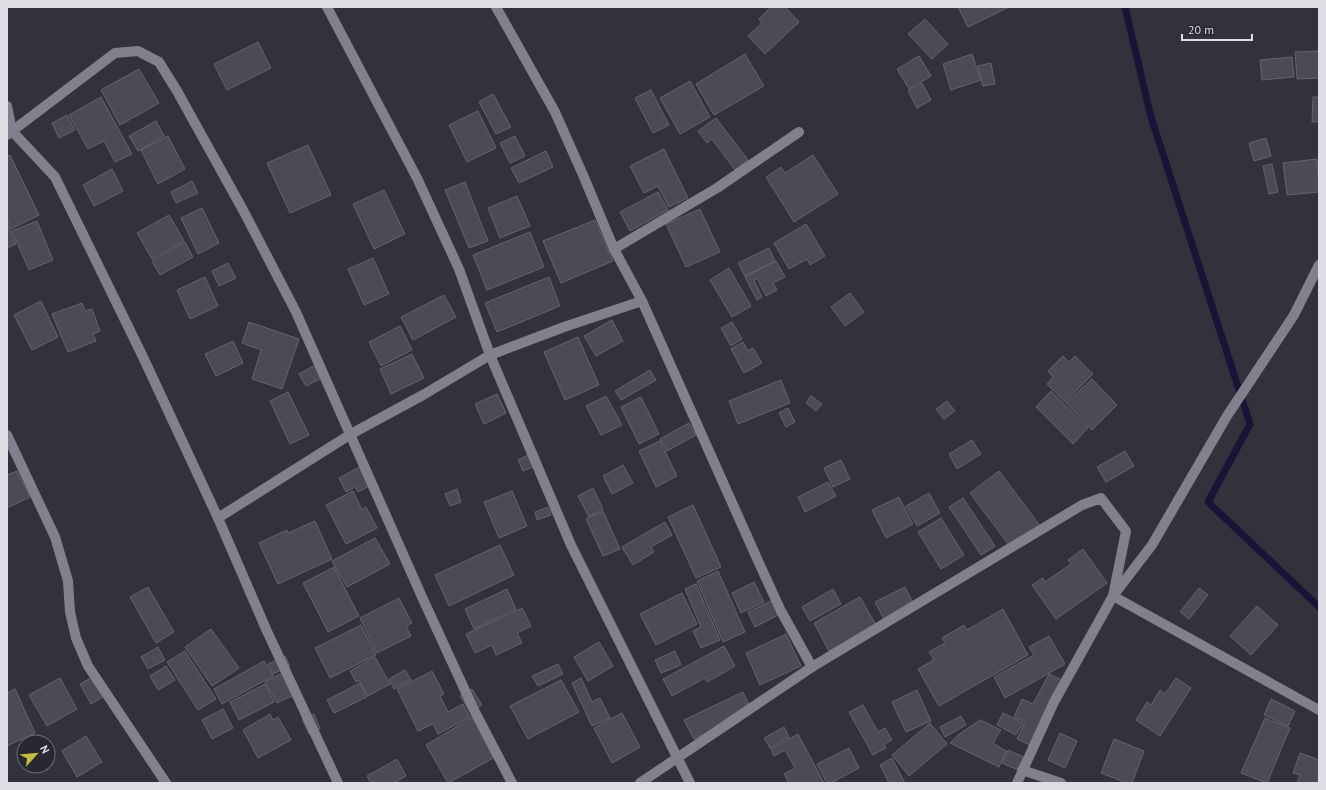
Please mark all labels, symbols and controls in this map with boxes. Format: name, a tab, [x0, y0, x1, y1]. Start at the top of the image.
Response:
scale bar	[1182, 16, 1252, 42]
text: 20 m	[1188, 22, 1214, 37]
north arrow	[16, 734, 56, 774]
text: N	[37, 743, 53, 756]

